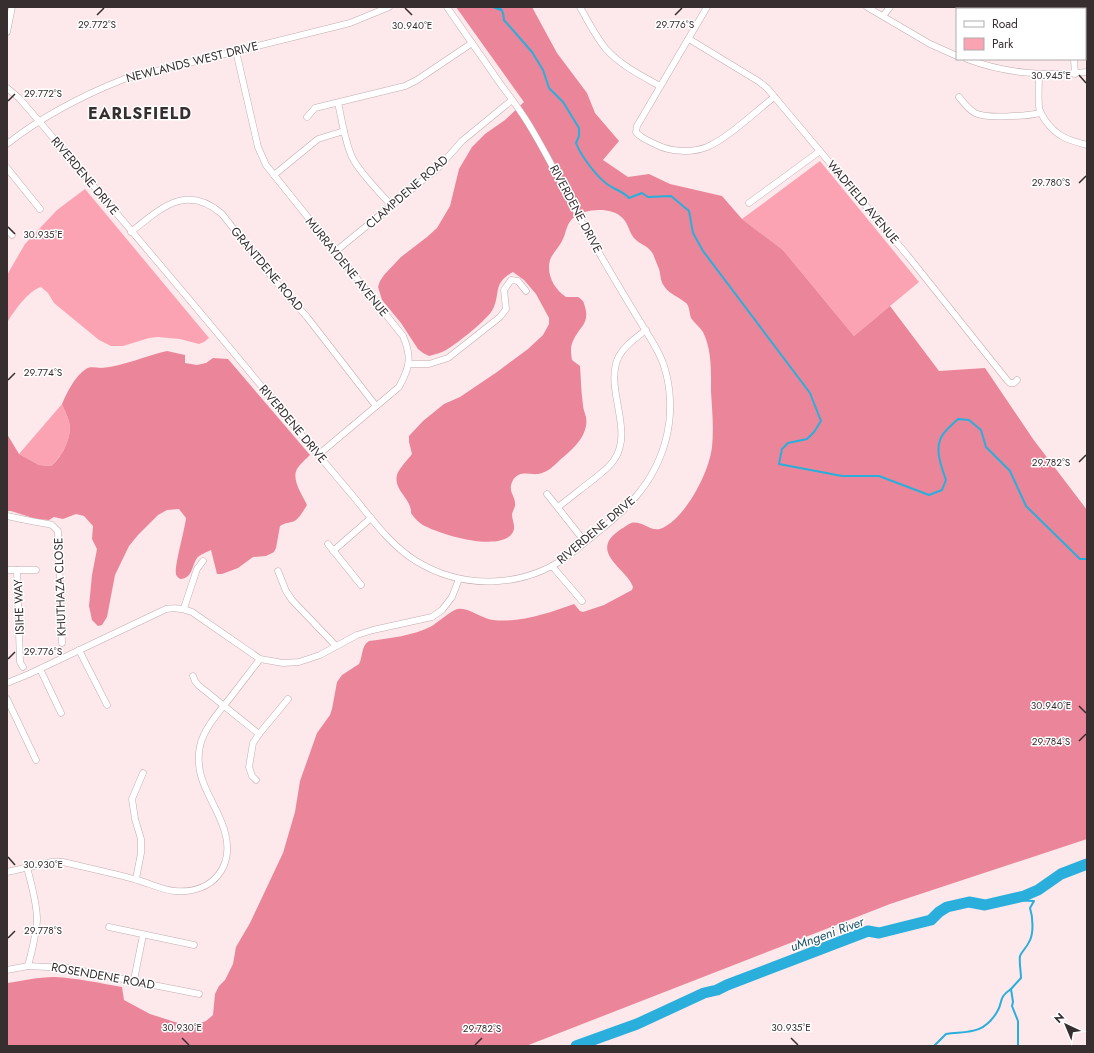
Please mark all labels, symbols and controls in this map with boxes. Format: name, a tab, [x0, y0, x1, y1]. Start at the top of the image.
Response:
legend	[956, 8, 1086, 60]
text: Road	[992, 15, 1018, 33]
text: 29.772°S	[78, 17, 117, 32]
text: 29.776°S	[656, 17, 695, 32]
text: 30.940°E	[392, 18, 432, 33]
text: Park	[992, 35, 1014, 53]
street label: NEWLANDS WEST DRIVE	[124, 37, 260, 87]
text: 30.945°E	[1031, 68, 1071, 83]
text: 29.772°S	[24, 86, 63, 101]
district label: EARLSFIELD	[88, 102, 192, 125]
street label: RIVERDENE DRIVE	[47, 133, 123, 219]
street label: CLAMPDENE ROAD	[362, 151, 452, 233]
street label: WADFIELD AVENUE	[823, 156, 903, 248]
street label: RIVERDENE DRIVE	[545, 162, 607, 256]
text: 29.780°S	[1032, 175, 1071, 190]
street label: MURRAYDENE AVENUE	[301, 213, 393, 321]
street label: GRANTDENE ROAD	[226, 223, 308, 315]
text: 30.935°E	[23, 227, 63, 242]
text: 29.774°S	[24, 365, 63, 380]
street label: RIVERDENE DRIVE	[255, 381, 331, 467]
text: 29.782°S	[1032, 455, 1071, 470]
street label: RIVERDENE DRIVE	[553, 492, 639, 568]
street label: KHUTHAZA CLOSE	[49, 537, 71, 637]
street label: ISIHE WAY	[9, 579, 29, 635]
text: 29.776°S	[24, 644, 63, 659]
text: 30.940°E	[1031, 698, 1071, 713]
text: 29.784°S	[1032, 734, 1071, 749]
text: 30.930°E	[23, 857, 63, 872]
water label: uMngeni River	[787, 912, 867, 956]
text: 29.778°S	[24, 923, 62, 938]
street label: ROSENDENE ROAD	[50, 958, 156, 994]
north arrow	[1046, 1005, 1086, 1045]
text: N	[1050, 1009, 1068, 1027]
text: 30.930°E	[162, 1020, 202, 1035]
text: 30.935°E	[771, 1020, 811, 1035]
text: 29.782°S	[463, 1021, 502, 1036]

